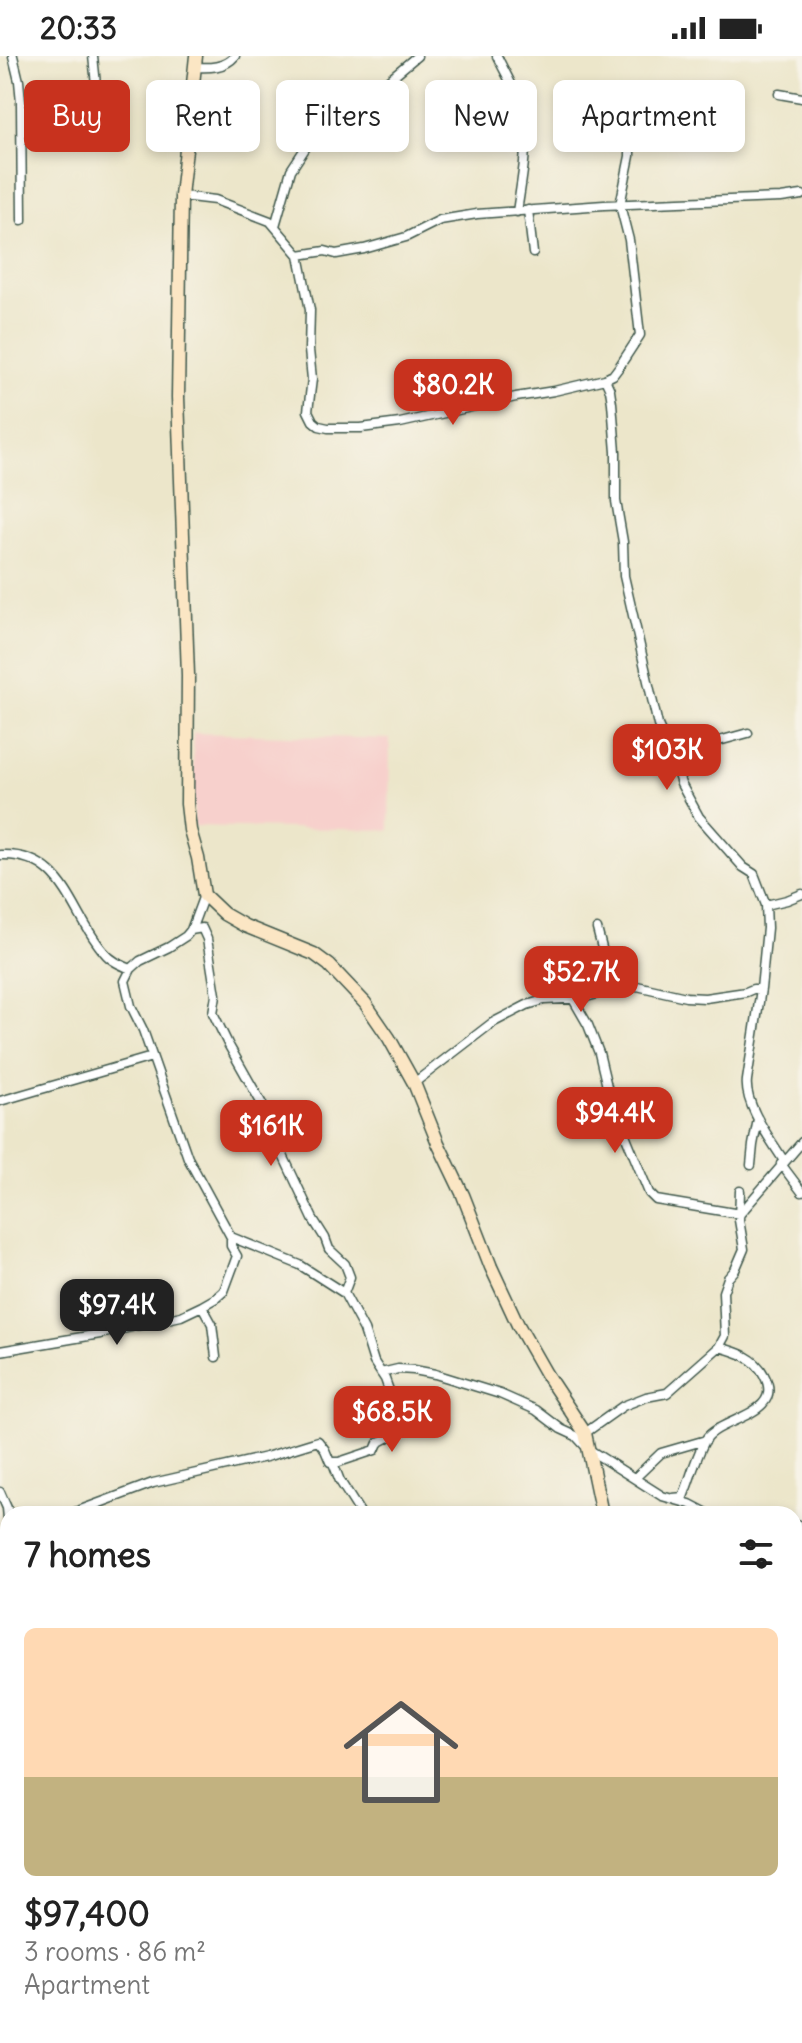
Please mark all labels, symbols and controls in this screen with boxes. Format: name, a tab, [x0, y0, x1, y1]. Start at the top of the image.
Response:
text: 20:33	[40, 9, 117, 47]
chip: Buy	[24, 80, 130, 152]
chip: Rent	[146, 80, 260, 152]
chip: Filters	[276, 80, 409, 152]
chip: New	[425, 80, 537, 152]
chip: Apartment	[553, 80, 745, 152]
pin: $80.2K	[388, 359, 518, 427]
text: $80.2K	[412, 368, 494, 401]
pin: $103K	[611, 724, 723, 792]
text: $103K	[631, 733, 703, 766]
pin: $52.7K	[516, 946, 646, 1014]
text: $52.7K	[542, 955, 620, 988]
pin: $94.4K	[550, 1087, 680, 1155]
text: $94.4K	[575, 1096, 655, 1129]
pin: $161K	[215, 1100, 327, 1168]
text: $161K	[238, 1109, 304, 1142]
pin: $97.4K	[52, 1279, 182, 1347]
text: $97.4K	[78, 1288, 156, 1321]
pin: $68.5K	[327, 1386, 457, 1454]
text: $68.5K	[352, 1395, 432, 1428]
icon: filters	[734, 1532, 778, 1576]
text: 7 homes	[24, 1533, 151, 1576]
icon: home	[329, 1680, 473, 1824]
text: $97,400	[24, 1892, 150, 1935]
text: 3 rooms · 86 m²	[24, 1935, 206, 1968]
text: Apartment	[24, 1968, 150, 2001]

